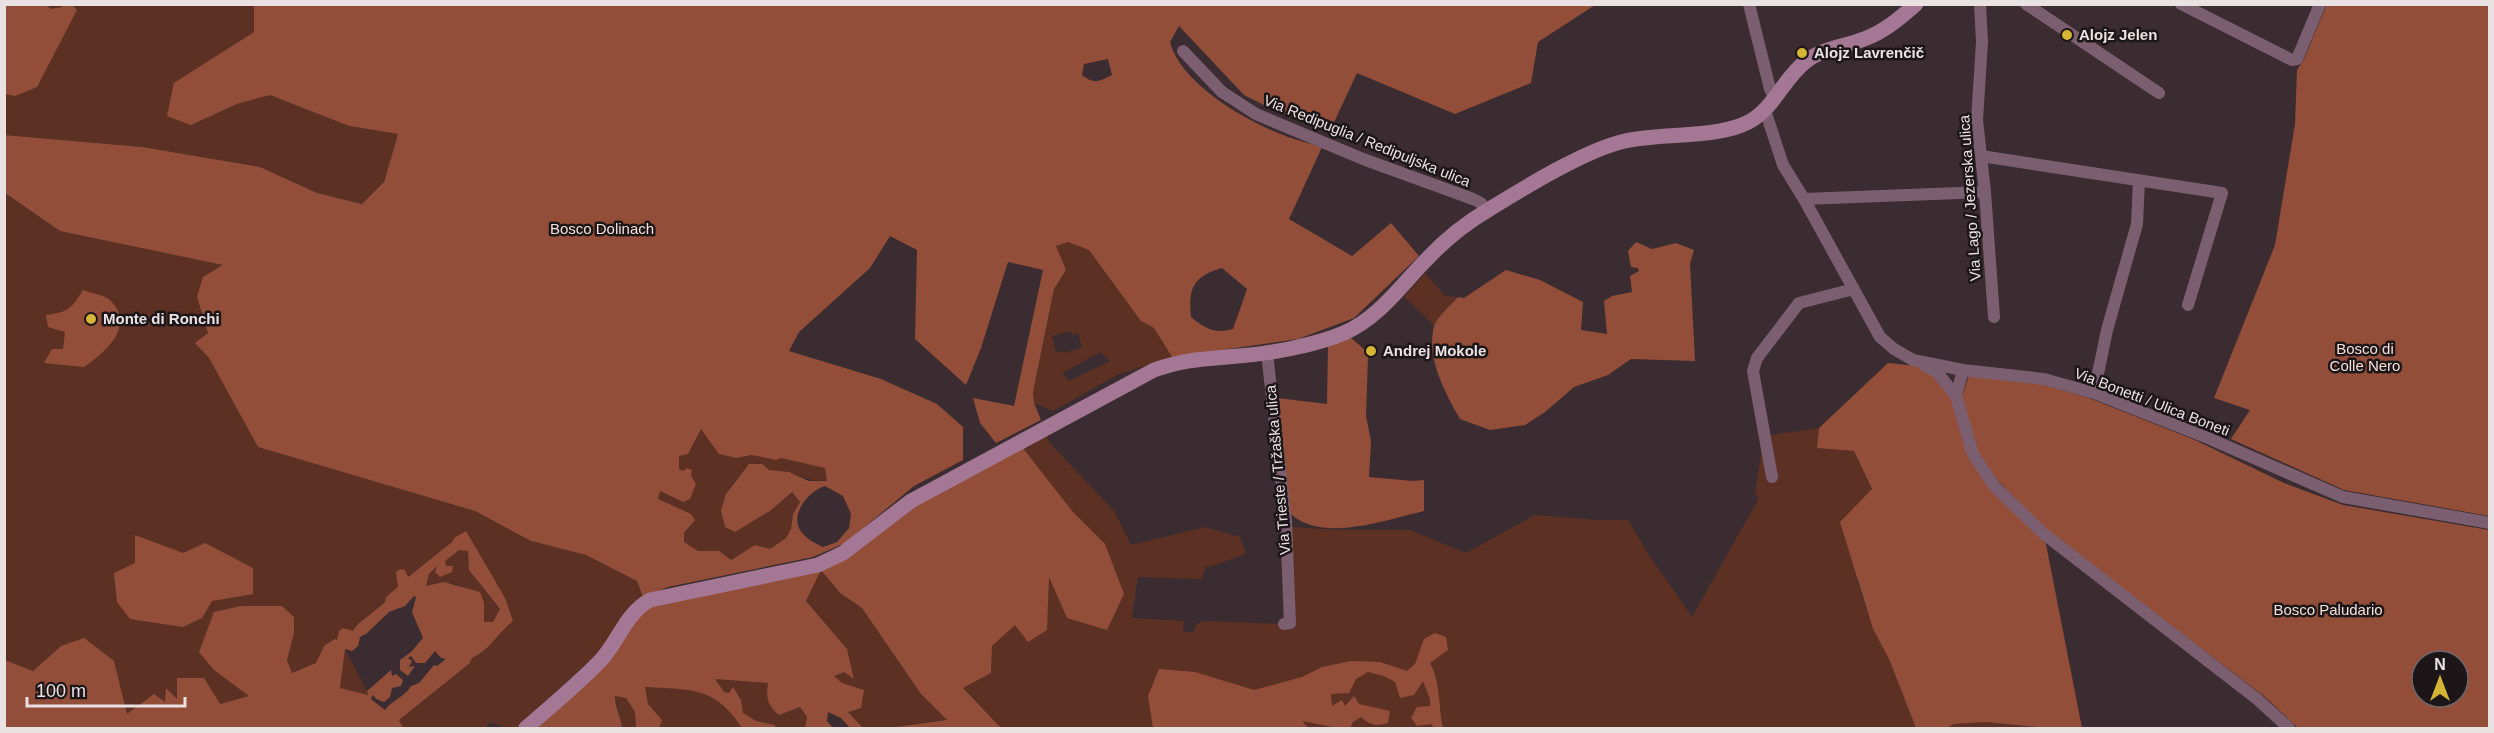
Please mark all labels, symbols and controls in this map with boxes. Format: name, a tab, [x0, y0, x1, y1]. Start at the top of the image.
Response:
place label: Alojz Jelen	[2079, 26, 2157, 43]
marker: Alojz Jelen	[2060, 28, 2074, 42]
place label: Alojz Lavrenčič	[1814, 44, 1924, 61]
marker: Alojz Lavrenčič	[1795, 46, 1809, 60]
street label: Via Redipuglia / Redipuljska ulica	[1261, 91, 1474, 190]
street label: Via Lago / Jezerska ulica	[1955, 114, 1984, 282]
park label: Bosco Dolinach	[550, 220, 654, 237]
place label: Monte di Ronchi	[103, 310, 220, 327]
marker: Monte di Ronchi	[84, 312, 98, 326]
park label: Bosco di Colle Nero	[2330, 340, 2400, 374]
place label: Andrej Mokole	[1383, 342, 1486, 359]
marker: Andrej Mokole	[1364, 344, 1378, 358]
street label: Via Bonetti / Ulica Boneti	[2072, 364, 2232, 439]
street label: Via Trieste / Tržaška ulica	[1262, 384, 1293, 556]
park label: Bosco Paludario	[2273, 601, 2383, 618]
north arrow	[2410, 649, 2470, 709]
text: N	[2434, 656, 2446, 673]
scale bar	[27, 670, 184, 708]
text: 100 m	[36, 681, 86, 701]

